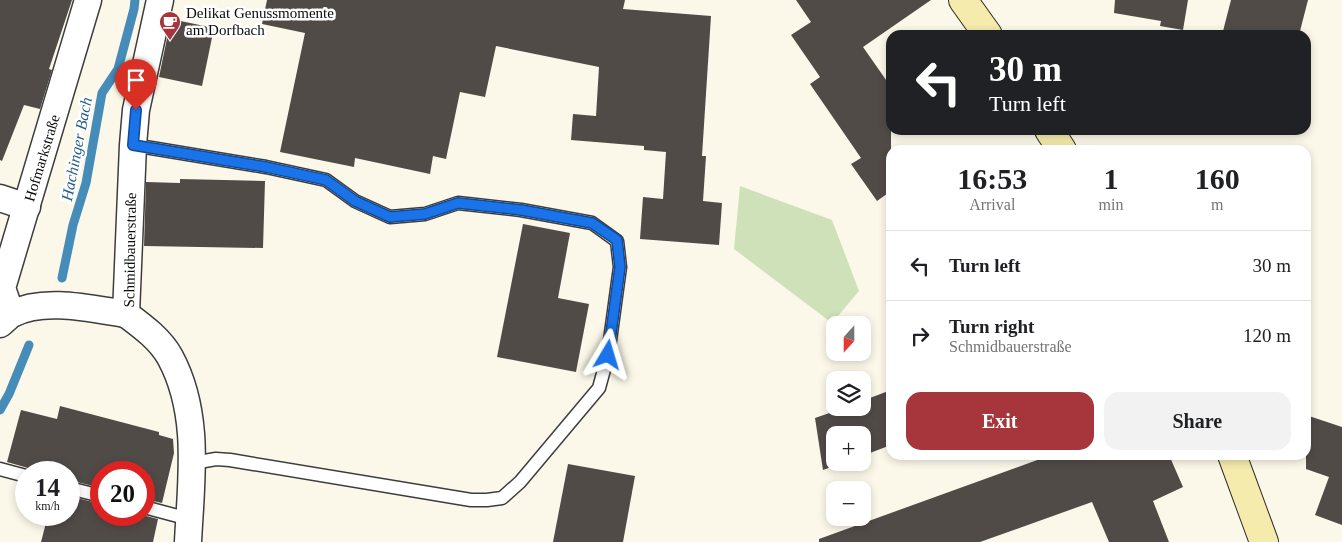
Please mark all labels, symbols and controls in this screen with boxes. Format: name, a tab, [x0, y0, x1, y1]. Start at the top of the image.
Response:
place label: Delikat Genussmomente am Dorfbach	[186, 5, 334, 38]
cafe icon: Delikat Genussmomente am Dorfbach	[158, 10, 182, 41]
icon: left	[906, 50, 971, 115]
text: 30 m	[989, 50, 1062, 89]
pin	[115, 59, 157, 110]
icon: arrive	[122, 66, 150, 94]
text: Turn left	[989, 91, 1066, 116]
water label: Hachinger Bach	[58, 96, 96, 204]
street label: Hofmarkstraße	[21, 112, 63, 203]
text: 16:53	[957, 162, 1027, 195]
text: 1	[1103, 162, 1118, 195]
text: 160	[1195, 162, 1240, 195]
street label: Schmidbauerstraße	[121, 192, 139, 308]
text: Arrival	[969, 196, 1015, 213]
text: min	[1099, 196, 1123, 213]
text: m	[1211, 196, 1223, 213]
icon: left	[906, 252, 934, 280]
text: Turn left	[949, 255, 1021, 276]
text: 30 m	[1252, 255, 1291, 276]
north arrow	[826, 316, 871, 361]
map controls	[826, 316, 871, 526]
text: Turn right	[949, 316, 1034, 337]
icon: right	[906, 322, 934, 350]
text: 120 m	[1243, 325, 1291, 346]
position arrow	[581, 328, 633, 380]
text: Schmidbauerstraße	[949, 338, 1072, 355]
button: layers	[826, 371, 871, 416]
button: Exit	[906, 392, 1094, 450]
button: Share	[1104, 392, 1291, 450]
button: +	[826, 426, 871, 471]
speed limit sign: 20	[90, 461, 155, 526]
text: 14	[35, 474, 60, 501]
button: −	[826, 481, 871, 526]
text: km/h	[35, 499, 60, 513]

